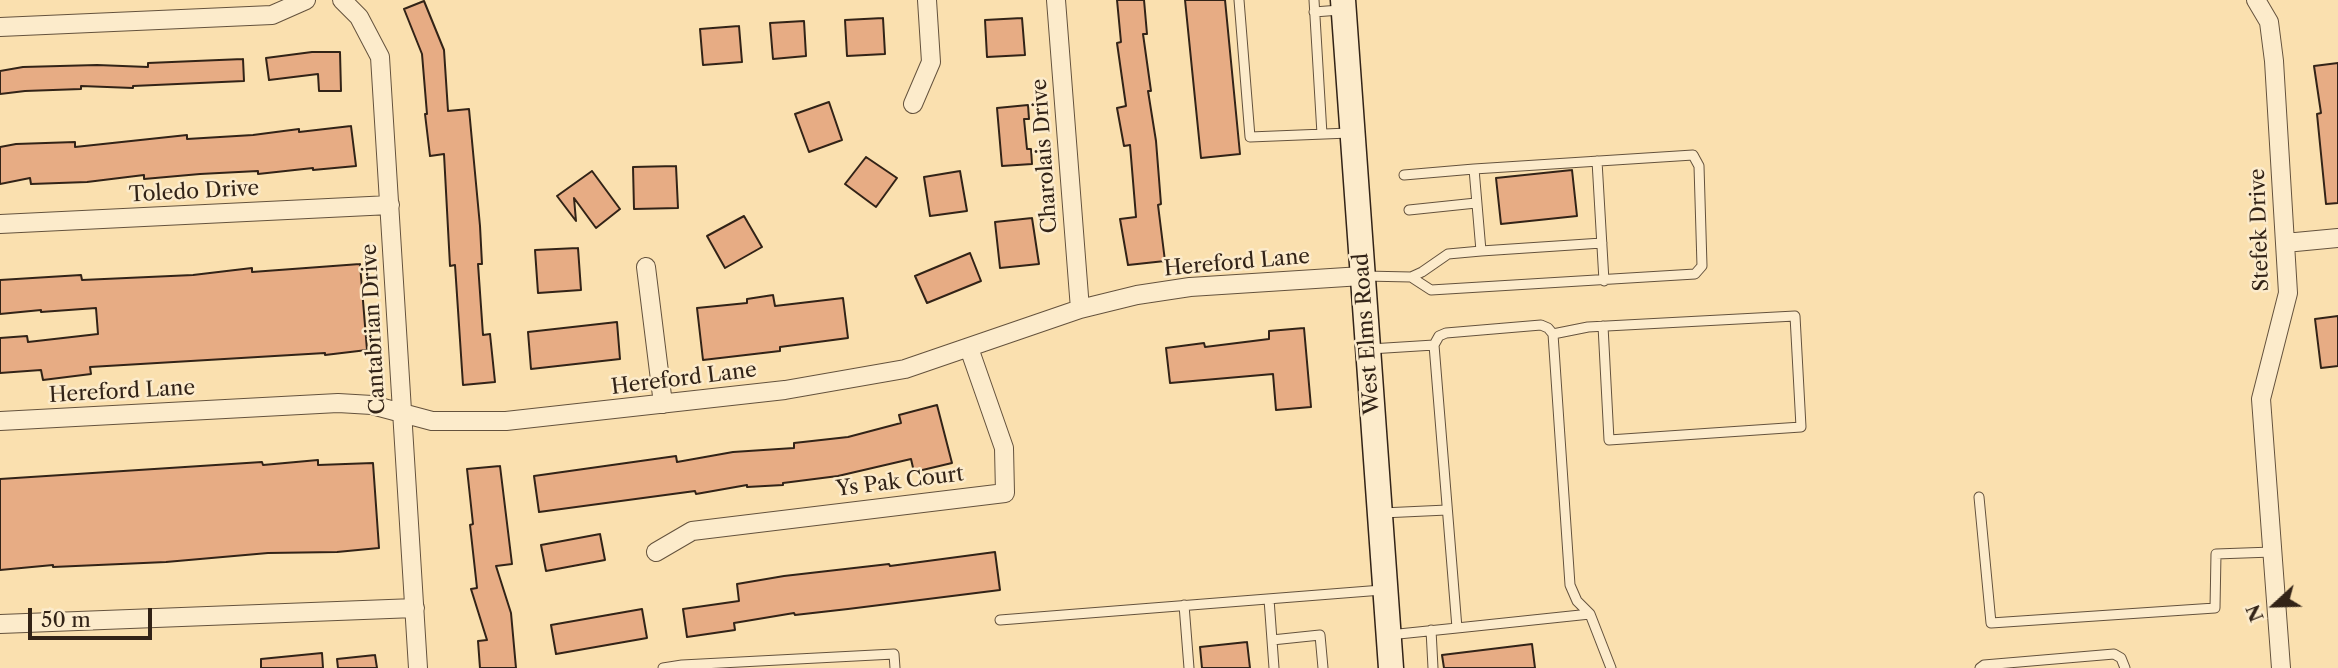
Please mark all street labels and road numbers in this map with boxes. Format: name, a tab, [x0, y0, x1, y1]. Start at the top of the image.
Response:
street label: Charolais Drive	[1027, 78, 1063, 234]
street label: Stefek Drive	[2245, 168, 2275, 292]
street label: Toledo Drive	[128, 176, 260, 208]
street label: Cantabrian Drive	[357, 243, 391, 415]
street label: Hereford Lane	[1163, 244, 1311, 282]
street label: West Elms Road	[1349, 252, 1385, 416]
street label: Hereford Lane	[610, 358, 758, 400]
street label: Hereford Lane	[48, 376, 196, 408]
street label: Ys Pak Court	[835, 462, 965, 502]

